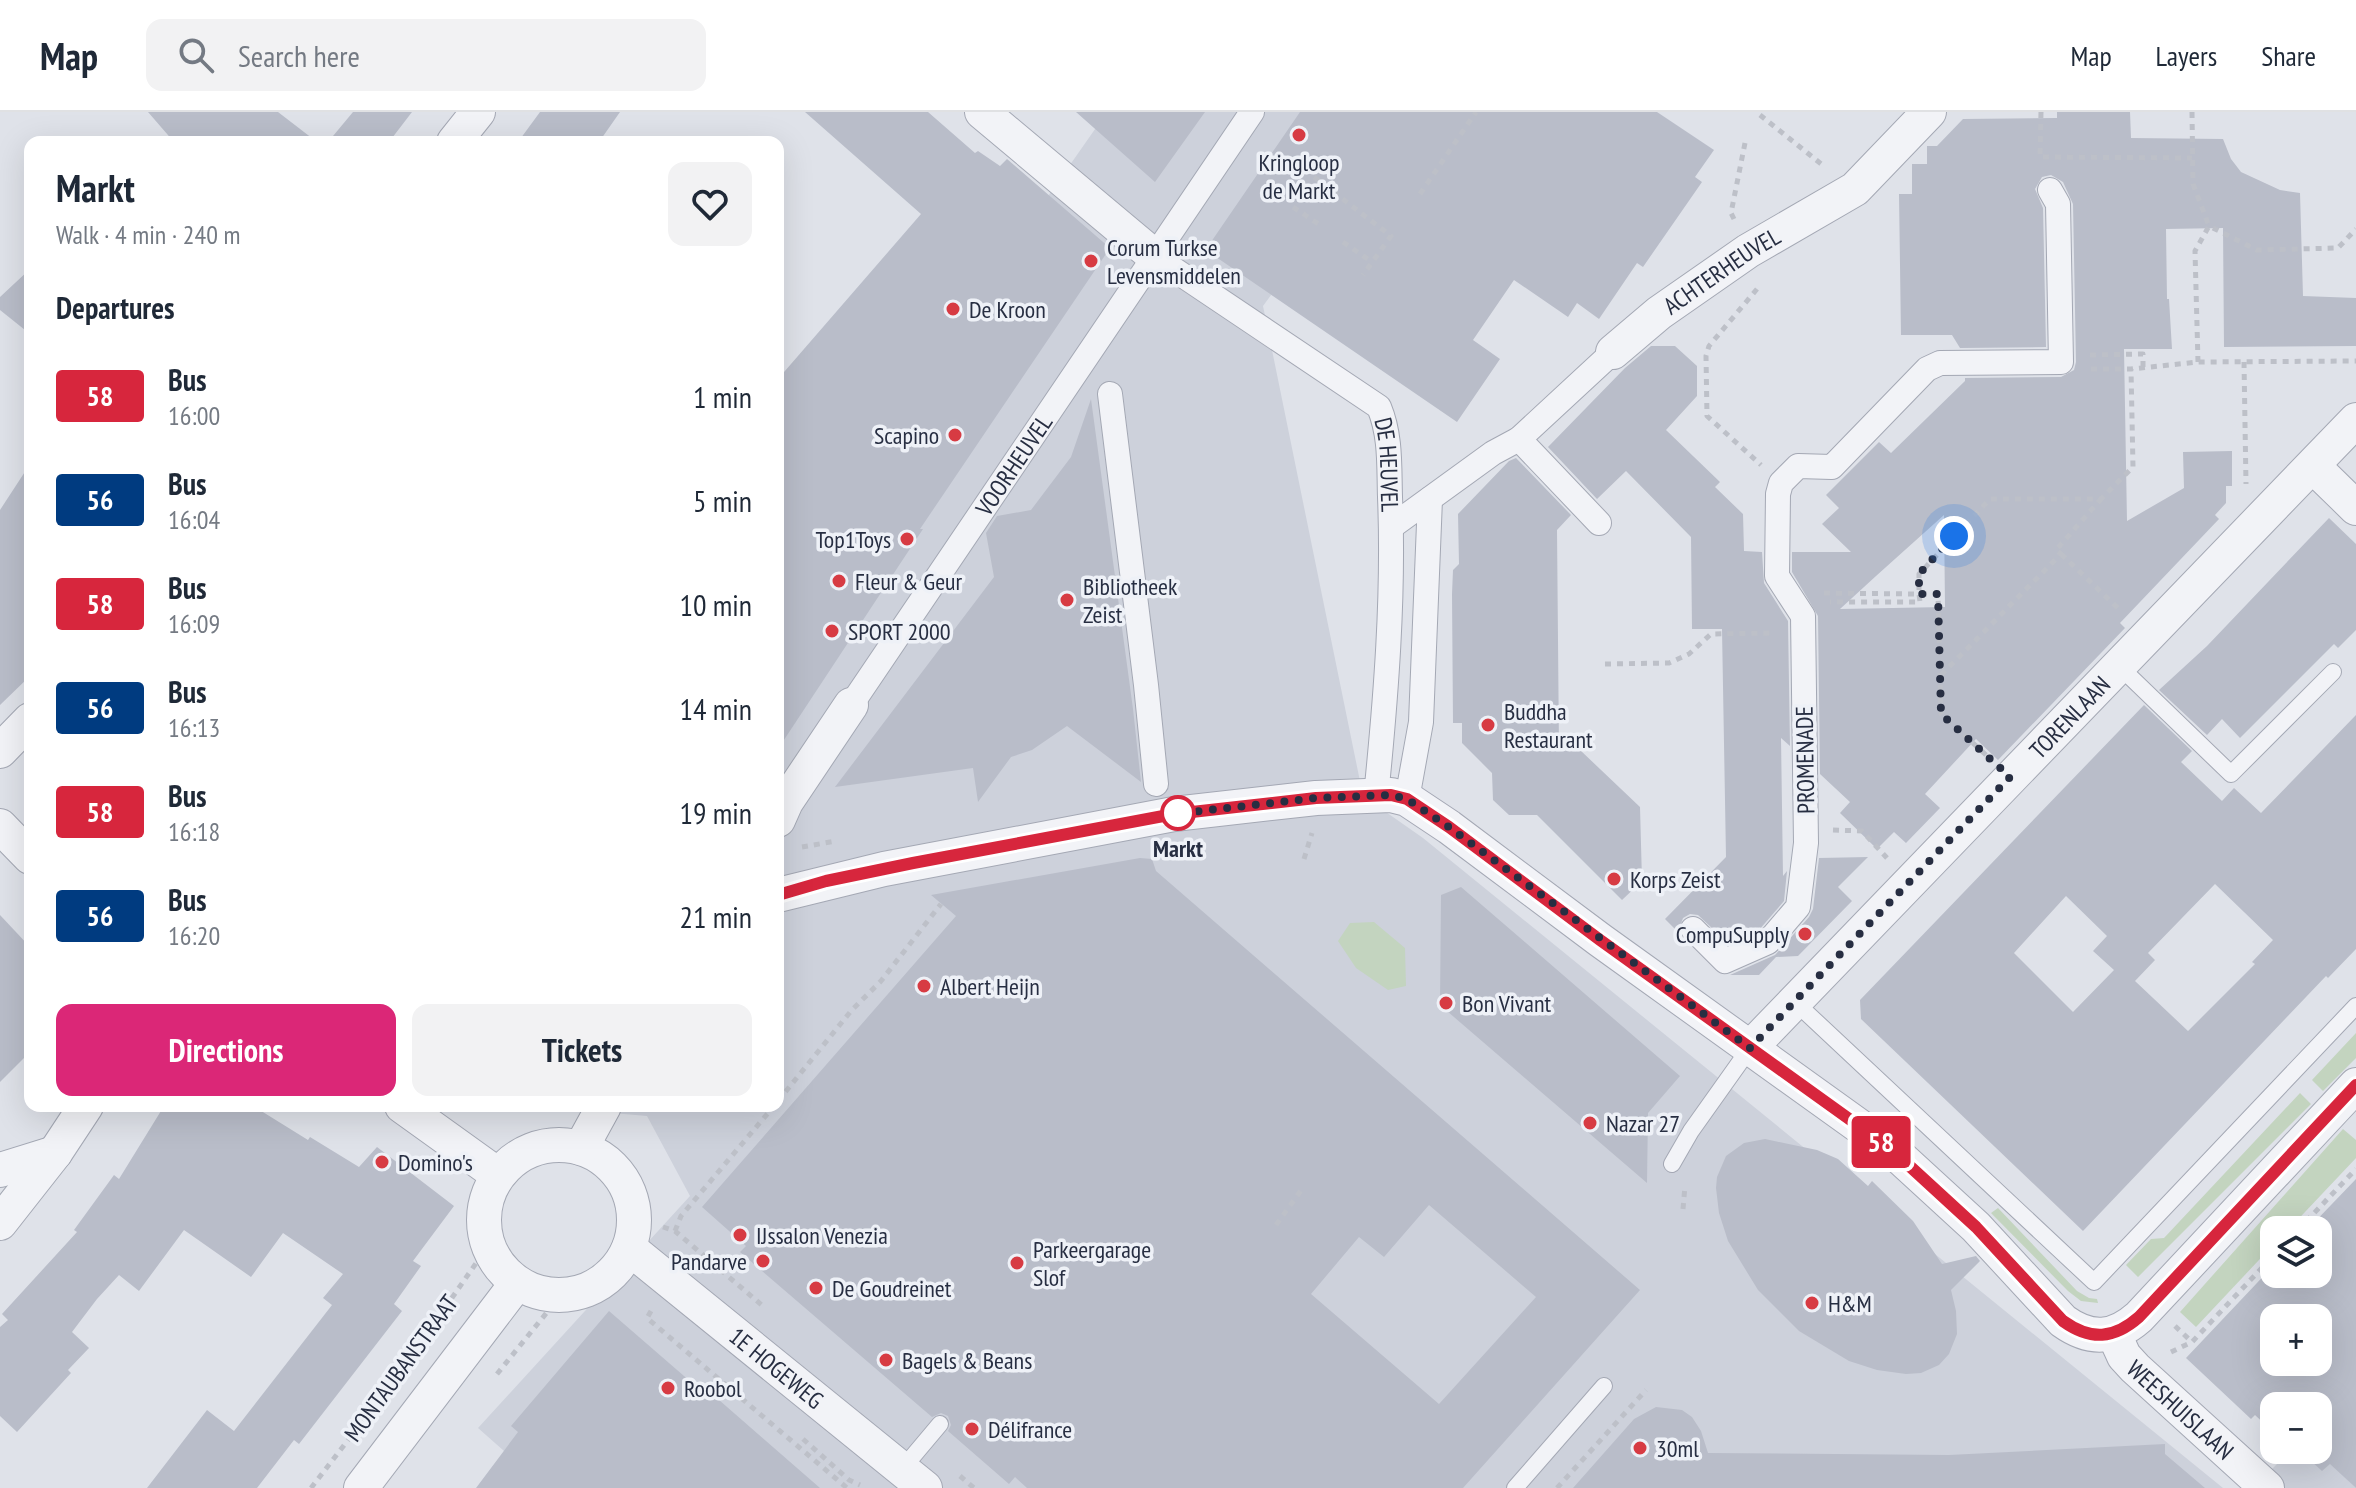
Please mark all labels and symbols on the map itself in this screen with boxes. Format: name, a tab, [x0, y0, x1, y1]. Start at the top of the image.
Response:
marker: Kringloop de Markt	[1290, 126, 1308, 144]
place label: Kringloop de Markt	[1259, 147, 1339, 206]
street label: ACHTERHEUVEL	[1657, 220, 1786, 321]
place label: Corum Turkse Levensmiddelen	[1107, 232, 1241, 291]
marker: Corum Turkse Levensmiddelen	[1082, 252, 1100, 270]
place label: De Kroon	[969, 294, 1046, 325]
marker: De Kroon	[944, 300, 962, 318]
street label: VOORHEUVEL	[968, 408, 1059, 522]
street label: DE HEUVEL	[1368, 414, 1406, 513]
place label: Scapino	[874, 420, 939, 451]
marker: Scapino	[946, 426, 964, 444]
your location	[1934, 516, 1974, 556]
place label: Top1Toys	[816, 524, 891, 555]
marker: Top1Toys	[898, 530, 916, 548]
place label: Fleur & Geur	[855, 566, 962, 597]
place label: Bibliotheek Zeist	[1083, 571, 1178, 630]
marker: Fleur & Geur	[830, 572, 848, 590]
marker: Bibliotheek Zeist	[1058, 591, 1076, 609]
place label: SPORT 2000	[848, 616, 951, 647]
marker: SPORT 2000	[823, 622, 841, 640]
street label: TORENLAAN	[2022, 669, 2117, 765]
place label: Buddha Restaurant	[1504, 696, 1593, 755]
street label: PROMENADE	[1789, 706, 1821, 814]
marker: Buddha Restaurant	[1479, 716, 1497, 734]
marker: Markt	[1161, 796, 1195, 830]
place label: Markt	[1153, 833, 1203, 864]
place label: Korps Zeist	[1630, 864, 1721, 895]
marker: Korps Zeist	[1605, 870, 1623, 888]
place label: CompuSupply	[1676, 919, 1789, 950]
marker: CompuSupply	[1796, 925, 1814, 943]
place label: Albert Heijn	[940, 971, 1040, 1002]
marker: Albert Heijn	[915, 977, 933, 995]
place label: Bon Vivant	[1462, 988, 1551, 1019]
marker: Bon Vivant	[1437, 994, 1455, 1012]
place label: Nazar 27	[1606, 1108, 1680, 1139]
marker: Nazar 27	[1581, 1114, 1599, 1132]
line badge: 58	[1845, 1116, 1917, 1168]
place label: Domino's	[398, 1147, 473, 1178]
marker: Domino's	[373, 1153, 391, 1171]
place label: IJssalon Venezia	[756, 1220, 888, 1251]
marker: IJssalon Venezia	[731, 1226, 749, 1244]
place label: Parkeergarage Slof	[1033, 1234, 1151, 1293]
place label: Pandarve	[671, 1246, 747, 1277]
marker: Pandarve	[754, 1252, 772, 1270]
marker: Parkeergarage Slof	[1008, 1254, 1026, 1272]
place label: De Goudreinet	[832, 1273, 952, 1304]
marker: De Goudreinet	[807, 1279, 825, 1297]
street label: MONTAUBANSTRAAT	[337, 1288, 465, 1448]
place label: H&M	[1828, 1288, 1872, 1319]
marker: H&M	[1803, 1294, 1821, 1312]
street label: 1E HOGEWEG	[723, 1320, 830, 1415]
place label: Bagels & Beans	[902, 1345, 1032, 1376]
marker: Bagels & Beans	[877, 1351, 895, 1369]
street label: WEESHUISLAAN	[2121, 1353, 2241, 1466]
place label: Roobol	[684, 1373, 742, 1404]
marker: Roobol	[659, 1379, 677, 1397]
place label: Délifrance	[988, 1414, 1072, 1445]
marker: Délifrance	[963, 1420, 981, 1438]
place label: 30ml	[1656, 1433, 1699, 1464]
marker: 30ml	[1631, 1439, 1649, 1457]

